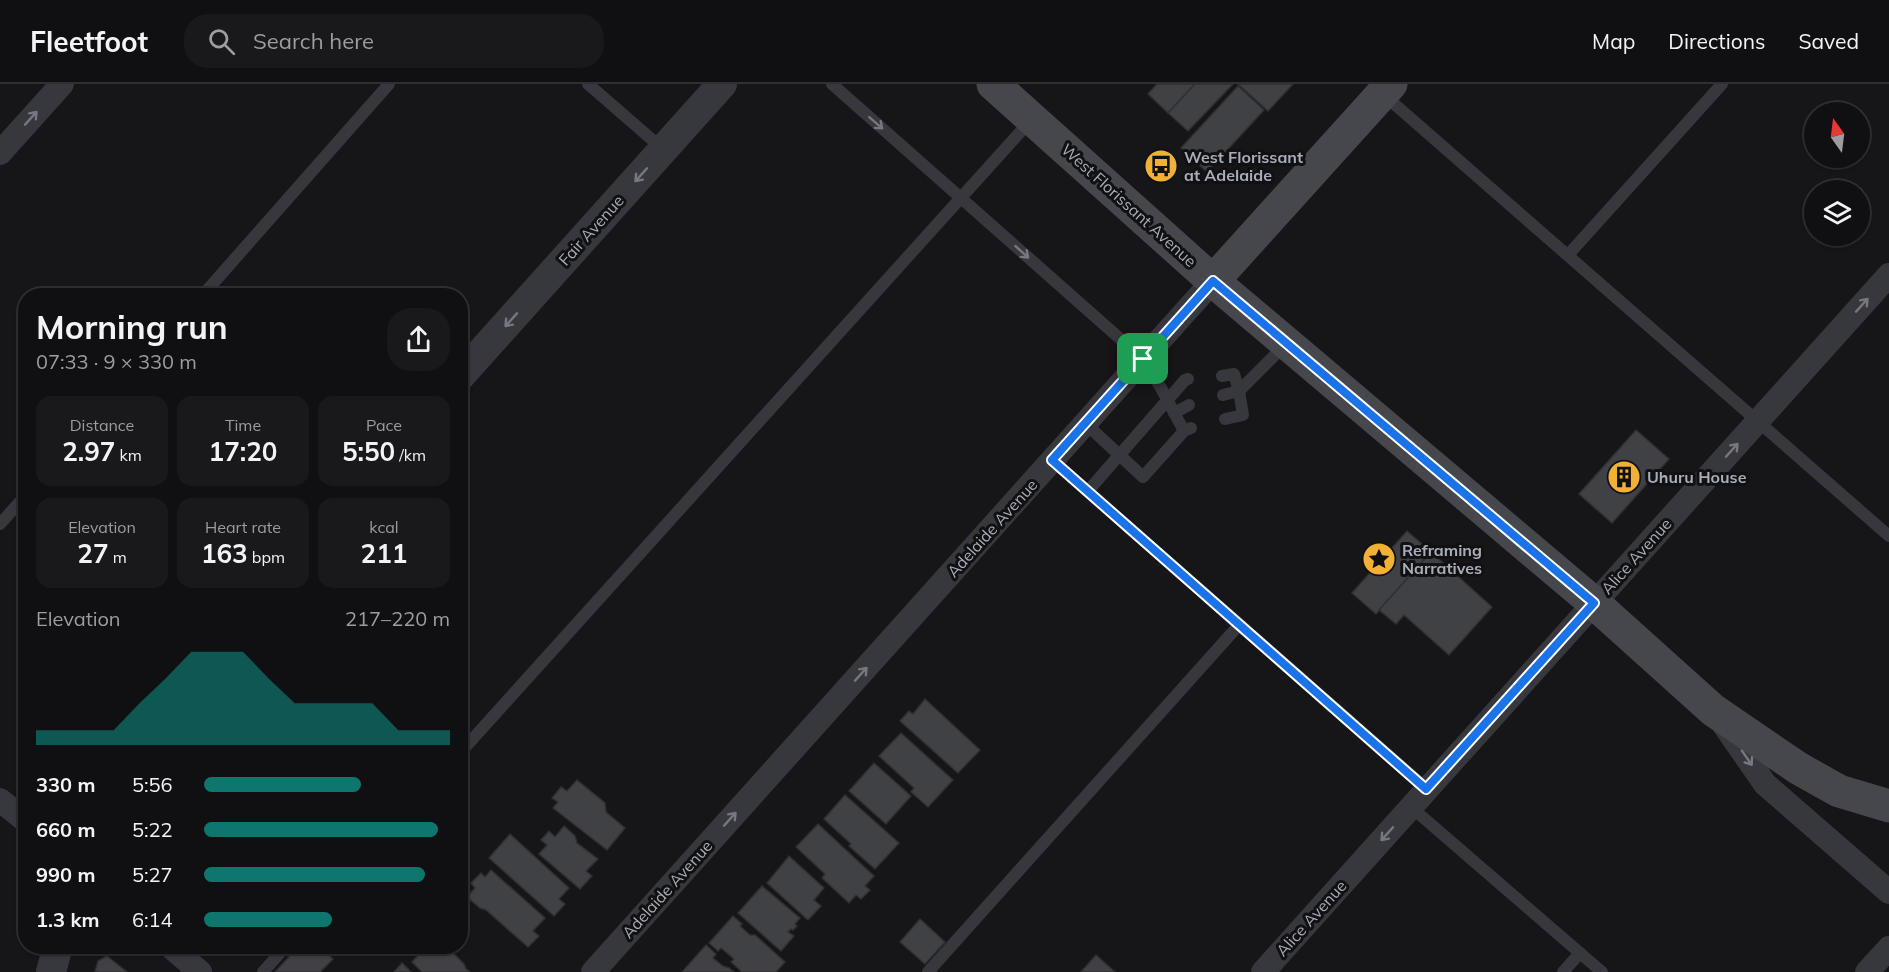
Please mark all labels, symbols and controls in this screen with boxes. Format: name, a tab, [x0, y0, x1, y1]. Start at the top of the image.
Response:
search box	[184, 14, 604, 68]
text: Fleetfoot	[30, 24, 148, 59]
icon: search	[205, 25, 238, 58]
text: Search here	[253, 27, 374, 55]
text: Map	[1592, 28, 1635, 54]
text: Directions	[1668, 28, 1765, 54]
text: Saved	[1798, 28, 1859, 54]
north arrow	[1804, 102, 1870, 168]
map controls	[1804, 102, 1870, 246]
one-way arrow	[24, 111, 38, 126]
one-way arrow	[868, 116, 883, 130]
street label: West Florissant Avenue	[1057, 139, 1201, 271]
place label: West Florissant at Adelaide	[1184, 147, 1303, 185]
bus stop icon: West Florissant at Adelaide	[1143, 148, 1179, 184]
one-way arrow	[634, 167, 648, 182]
button: layers	[1804, 180, 1870, 246]
street label: Fair Avenue	[554, 191, 628, 269]
one-way arrow	[1014, 245, 1029, 259]
one-way arrow	[1855, 298, 1869, 313]
text: Morning run	[36, 306, 228, 347]
button: share	[387, 308, 450, 371]
one-way arrow	[504, 312, 518, 327]
pin	[1117, 333, 1168, 384]
icon: arrive	[1126, 342, 1159, 375]
text: 07:33 · 9 × 330 m	[36, 349, 197, 374]
text: Distance	[70, 415, 134, 435]
text: Time	[225, 415, 261, 435]
text: Pace	[366, 415, 402, 435]
text: 2.97	[62, 435, 115, 468]
text: 17:20	[209, 435, 277, 468]
text: 5:50	[342, 435, 395, 468]
one-way arrow	[1725, 443, 1739, 458]
text: km	[115, 445, 142, 465]
text: /km	[395, 445, 426, 465]
building icon: Uhuru House	[1606, 459, 1642, 495]
place label: Uhuru House	[1647, 467, 1747, 487]
street label: Adelaide Avenue	[943, 475, 1041, 581]
street label: Alice Avenue	[1597, 514, 1675, 598]
text: Elevation	[68, 517, 136, 537]
text: Heart rate	[205, 517, 281, 537]
text: kcal	[369, 517, 399, 537]
text: 27	[77, 537, 108, 570]
text: 163	[201, 537, 248, 570]
text: 211	[361, 537, 407, 570]
place label: Reframing Narratives	[1402, 540, 1482, 578]
place icon: Reframing Narratives	[1361, 541, 1397, 577]
text: m	[108, 547, 127, 567]
text: bpm	[248, 547, 285, 567]
text: Elevation	[36, 606, 121, 631]
text: 217–220 m	[345, 606, 450, 631]
one-way arrow	[854, 667, 868, 682]
one-way arrow	[1741, 750, 1753, 766]
text: 330 m	[36, 772, 95, 797]
text: 5:56	[132, 772, 173, 797]
one-way arrow	[723, 812, 737, 827]
text: 660 m	[36, 817, 95, 842]
text: 5:22	[132, 817, 173, 842]
one-way arrow	[1380, 826, 1394, 841]
street label: Adelaide Avenue	[618, 836, 716, 942]
text: 990 m	[36, 862, 95, 887]
text: 5:27	[132, 862, 173, 887]
street label: Alice Avenue	[1272, 876, 1350, 960]
text: 1.3 km	[36, 907, 99, 932]
text: 6:14	[132, 907, 173, 932]

